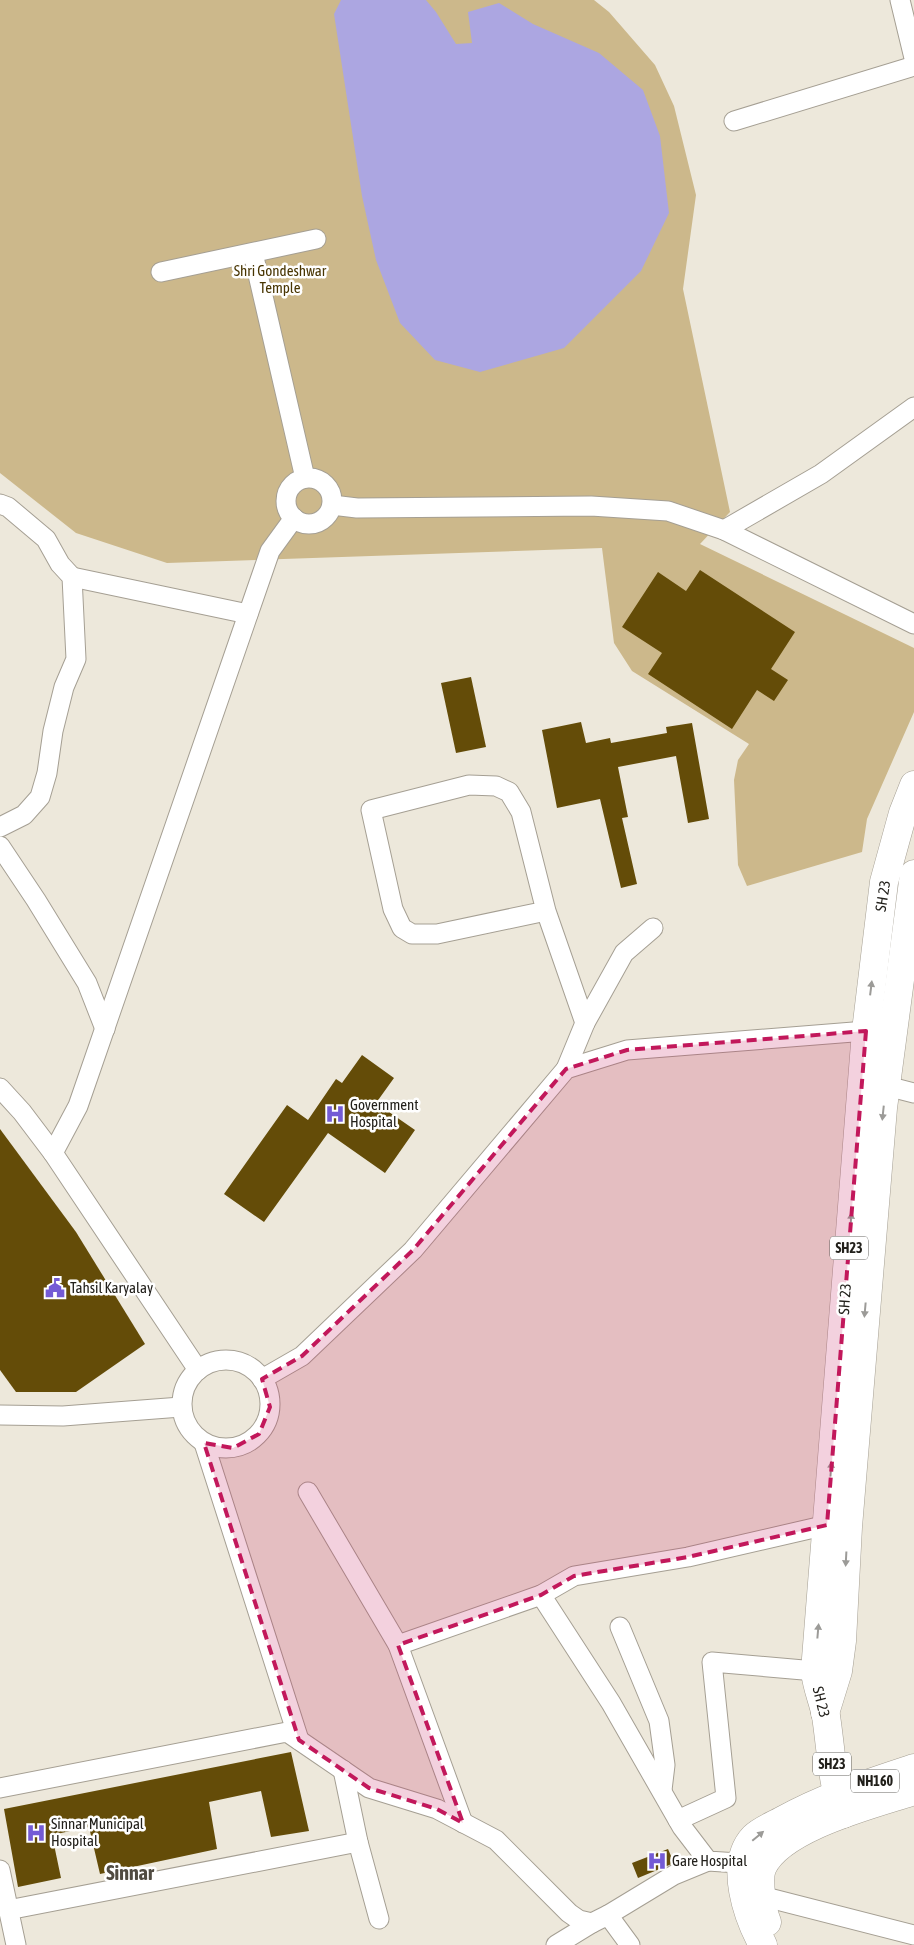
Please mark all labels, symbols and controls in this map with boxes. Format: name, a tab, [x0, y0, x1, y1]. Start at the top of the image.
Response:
park label: Shri Gondeshwar Temple	[234, 262, 327, 296]
street label: SH 23	[872, 879, 893, 913]
one-way arrow	[867, 980, 875, 996]
place label: Government Hospital	[350, 1096, 419, 1130]
hospital icon: Government Hospital	[324, 1103, 346, 1125]
one-way arrow	[879, 1105, 887, 1121]
one-way arrow	[847, 1212, 855, 1228]
road number: SH23	[830, 1236, 868, 1260]
public building icon: Tahsil Karyalay	[44, 1277, 66, 1299]
place label: Tahsil Karyalay	[70, 1279, 153, 1296]
street label: SH 23	[835, 1283, 854, 1315]
one-way arrow	[861, 1302, 869, 1318]
one-way arrow	[828, 1461, 836, 1477]
one-way arrow	[842, 1551, 850, 1567]
one-way arrow	[815, 1623, 823, 1639]
street label: SH 23	[809, 1685, 834, 1719]
road number: SH23	[813, 1752, 851, 1776]
road number: NH160	[851, 1770, 899, 1792]
place label: Sinnar Municipal Hospital	[51, 1815, 144, 1849]
hospital icon: Sinnar Municipal Hospital	[25, 1822, 47, 1844]
one-way arrow	[751, 1830, 764, 1841]
hospital icon: Gare Hospital	[646, 1850, 668, 1872]
place label: Gare Hospital	[672, 1852, 747, 1869]
district label: Sinnar	[106, 1861, 155, 1884]

